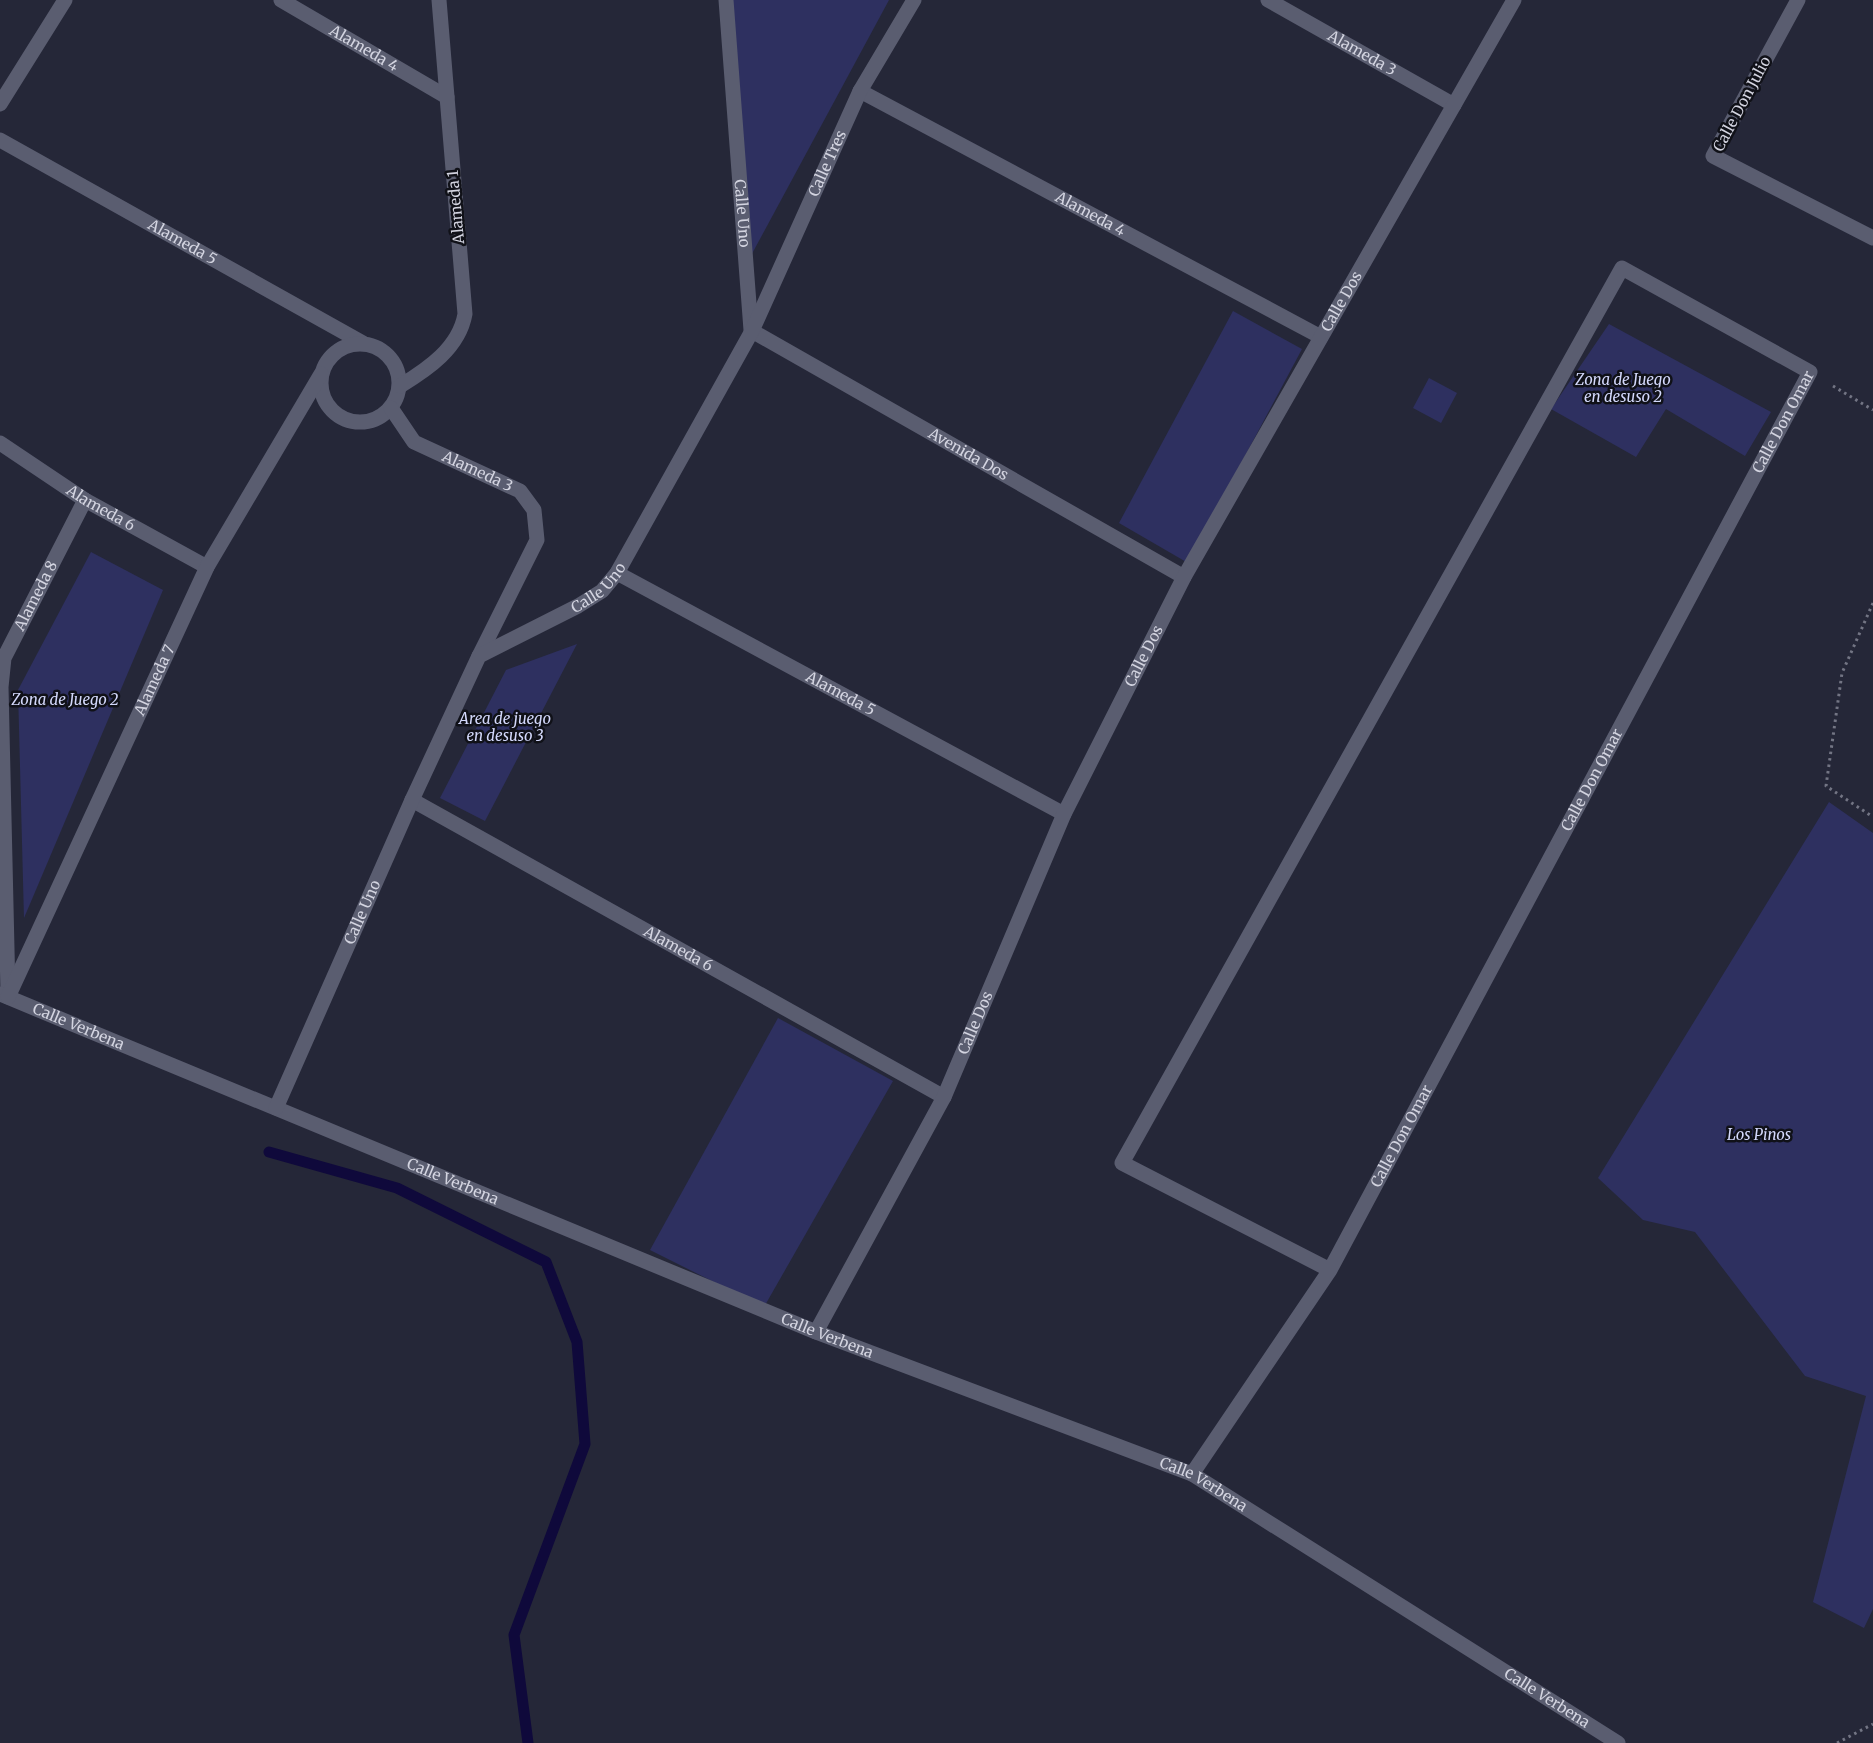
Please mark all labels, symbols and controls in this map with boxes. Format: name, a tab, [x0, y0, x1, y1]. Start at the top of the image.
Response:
street label: Alameda 4	[325, 20, 402, 75]
street label: Alameda 3	[1324, 25, 1400, 80]
street label: Calle Don Julio	[1709, 53, 1775, 155]
street label: Calle Tres	[804, 127, 850, 199]
street label: Alameda 1	[443, 169, 468, 246]
street label: Calle Uno	[731, 179, 755, 248]
street label: Alameda 4	[1051, 187, 1129, 240]
street label: Alameda 5	[144, 214, 220, 268]
street label: Calle Dos	[1316, 268, 1366, 335]
street label: Calle Don Omar	[1748, 367, 1818, 476]
park label: Zona de Juego en desuso 2	[1574, 370, 1671, 406]
street label: Avenida Dos	[924, 423, 1012, 484]
street label: Alameda 3	[438, 446, 516, 495]
street label: Alameda 6	[62, 480, 139, 535]
street label: Alameda 8	[9, 557, 61, 635]
street label: Calle Uno	[568, 559, 630, 617]
street label: Calle Dos	[1120, 622, 1167, 690]
street label: Alameda 7	[129, 641, 179, 719]
street label: Alameda 5	[802, 666, 879, 719]
park label: Zona de Juego 2	[10, 690, 119, 709]
park label: Area de juego en desuso 3	[458, 709, 551, 745]
street label: Calle Don Omar	[1556, 725, 1627, 834]
street label: Calle Uno	[340, 877, 385, 947]
street label: Alameda 6	[640, 921, 717, 975]
street label: Calle Dos	[953, 988, 997, 1057]
street label: Calle Verbena	[30, 999, 127, 1053]
street label: Calle Don Omar	[1366, 1081, 1436, 1190]
park label: Los Pinos	[1727, 1125, 1791, 1144]
street label: Calle Verbena	[404, 1154, 502, 1208]
street label: Calle Verbena	[778, 1309, 876, 1362]
street label: Calle Verbena	[1157, 1453, 1251, 1516]
street label: Calle Verbena	[1501, 1664, 1594, 1732]

